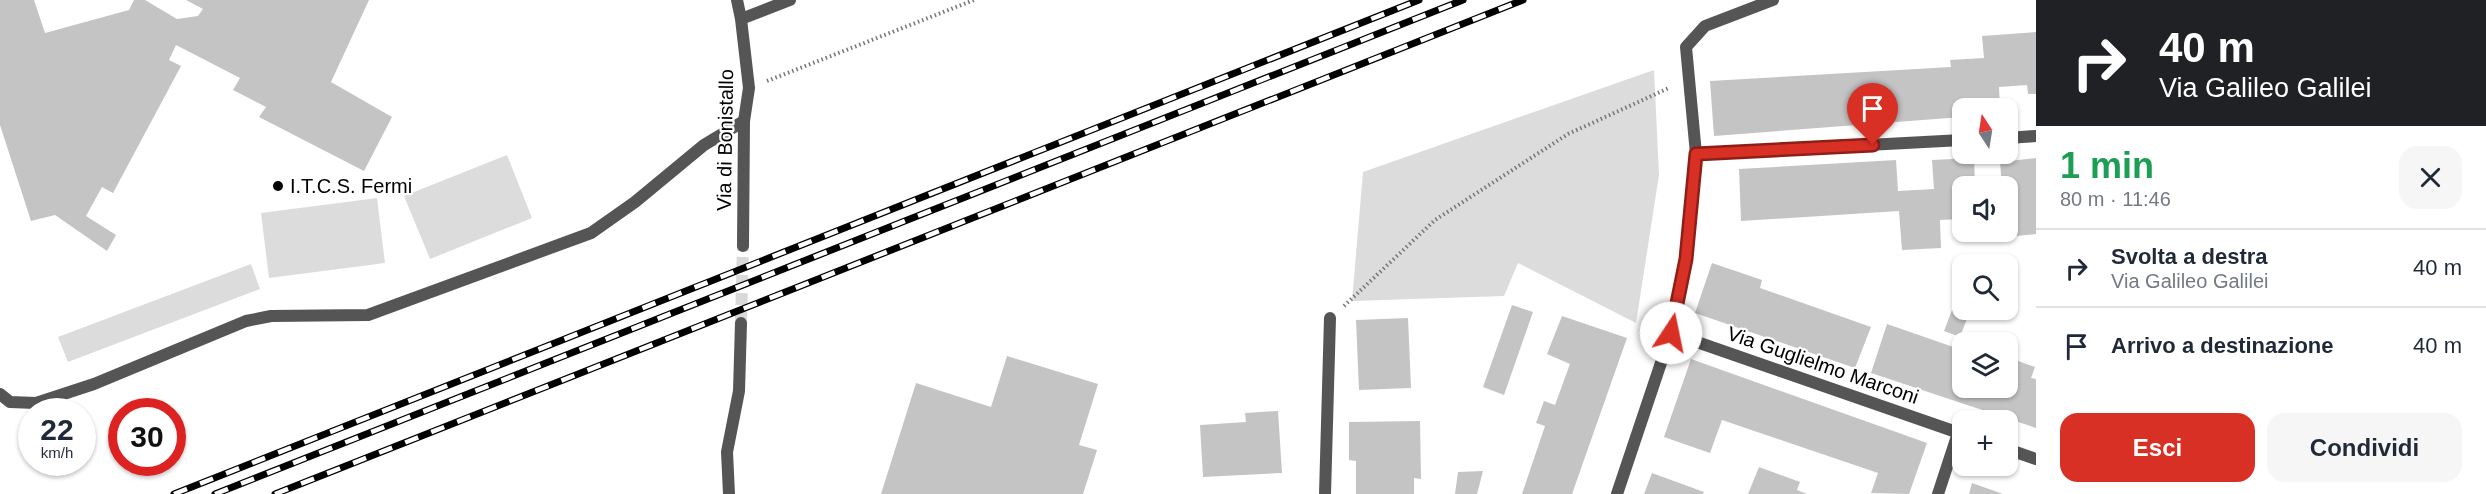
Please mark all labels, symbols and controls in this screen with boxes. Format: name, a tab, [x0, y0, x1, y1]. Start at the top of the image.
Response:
icon: right	[2060, 24, 2138, 102]
text: 40 m	[2159, 24, 2255, 71]
street label: Via di Bonistallo	[713, 69, 737, 211]
text: Via Galileo Galilei	[2159, 73, 2372, 103]
pin	[1847, 83, 1898, 145]
icon: arrive	[1856, 92, 1889, 125]
north arrow	[1952, 98, 2018, 164]
map controls	[1952, 98, 2018, 476]
text: 1 min	[2060, 145, 2154, 186]
button: close	[2399, 146, 2462, 209]
place label: I.T.C.S. Fermi	[290, 175, 412, 197]
button: sound	[1952, 176, 2018, 242]
marker: I.T.C.S. Fermi	[271, 179, 285, 193]
text: 80 m · 11:46	[2060, 188, 2171, 210]
text: Svolta a destra	[2111, 244, 2268, 269]
icon: right	[2060, 252, 2093, 285]
button: search	[1952, 254, 2018, 320]
text: 40 m	[2413, 255, 2462, 280]
text: Via Galileo Galilei	[2111, 270, 2269, 292]
position arrow	[1639, 301, 1703, 365]
street label: Via Guglielmo Marconi	[1724, 322, 1922, 408]
icon: arrive	[2060, 330, 2093, 363]
button: layers	[1952, 332, 2018, 398]
text: Arrivo a destinazione	[2111, 333, 2334, 358]
text: 40 m	[2413, 333, 2462, 358]
speed limit sign: 30	[108, 398, 186, 476]
button: +	[1952, 410, 2018, 476]
text: 22	[40, 413, 74, 446]
button: Esci	[2060, 413, 2255, 482]
button: Condividi	[2267, 413, 2462, 482]
text: km/h	[41, 444, 73, 461]

